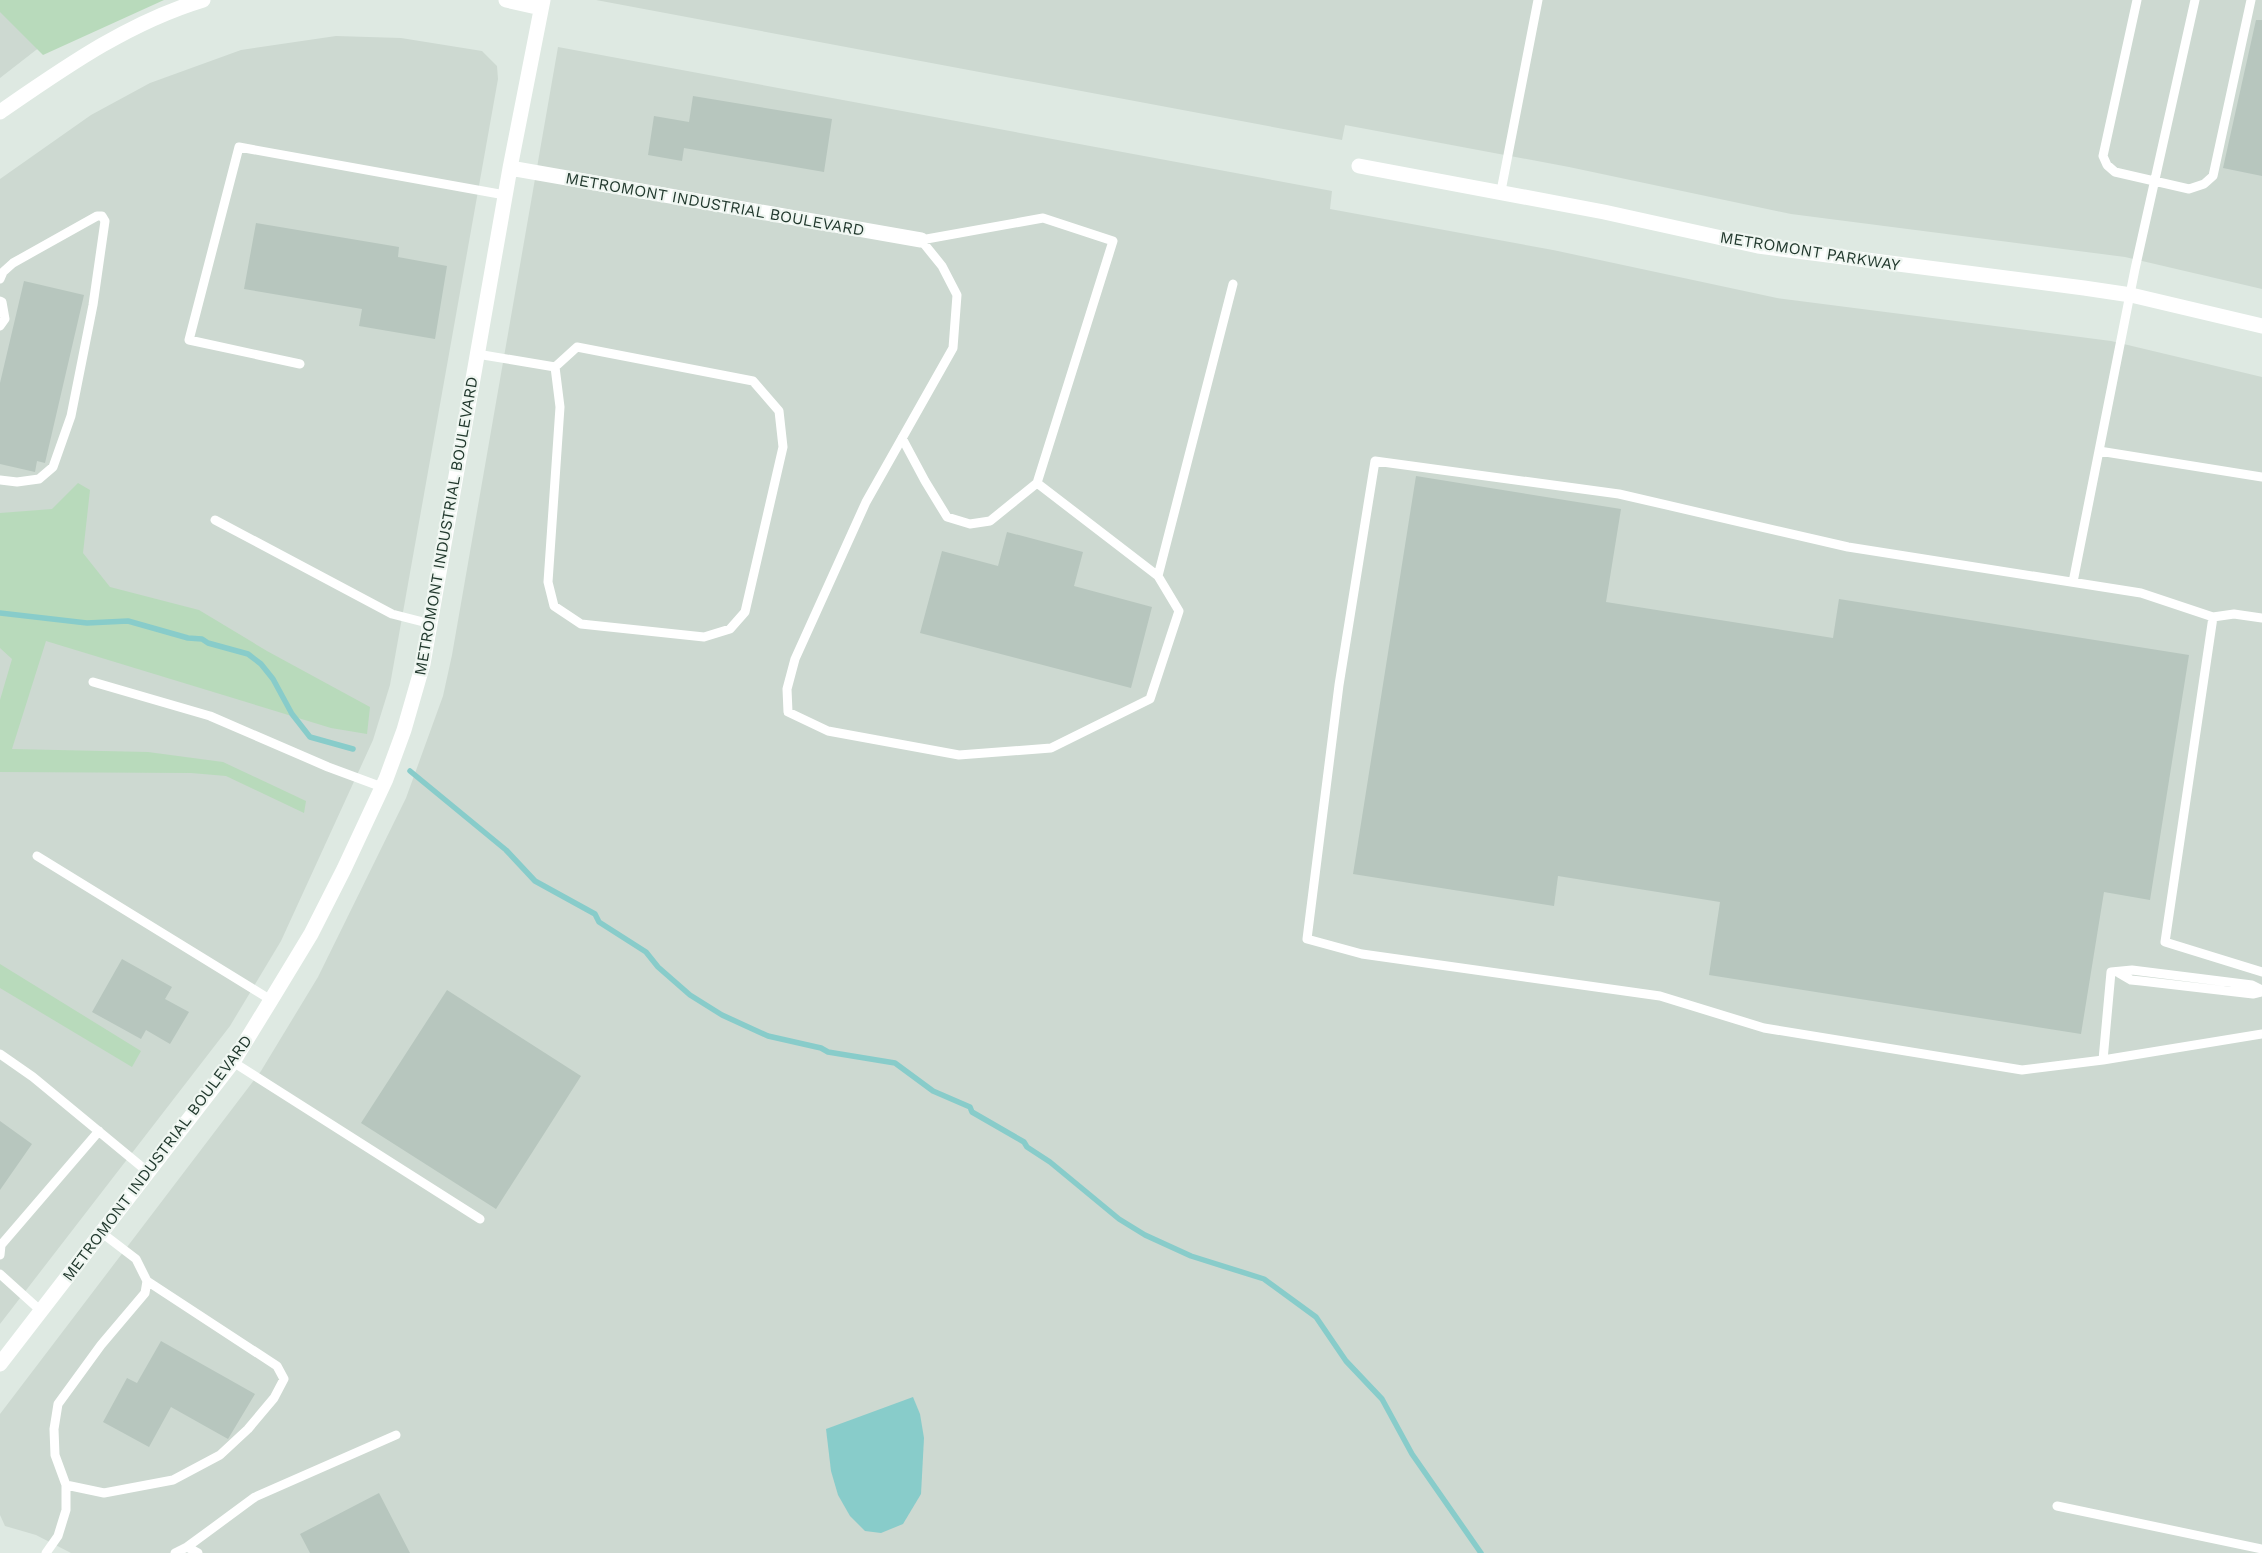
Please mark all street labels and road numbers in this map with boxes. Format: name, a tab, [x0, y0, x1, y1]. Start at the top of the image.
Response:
street label: METROMONT INDUSTRIAL BOULEVARD	[564, 168, 866, 240]
street label: METROMONT PARKWAY	[1719, 227, 1901, 275]
street label: METROMONT INDUSTRIAL BOULEVARD	[410, 375, 482, 677]
street label: METROMONT INDUSTRIAL BOULEVARD	[58, 1031, 256, 1285]

